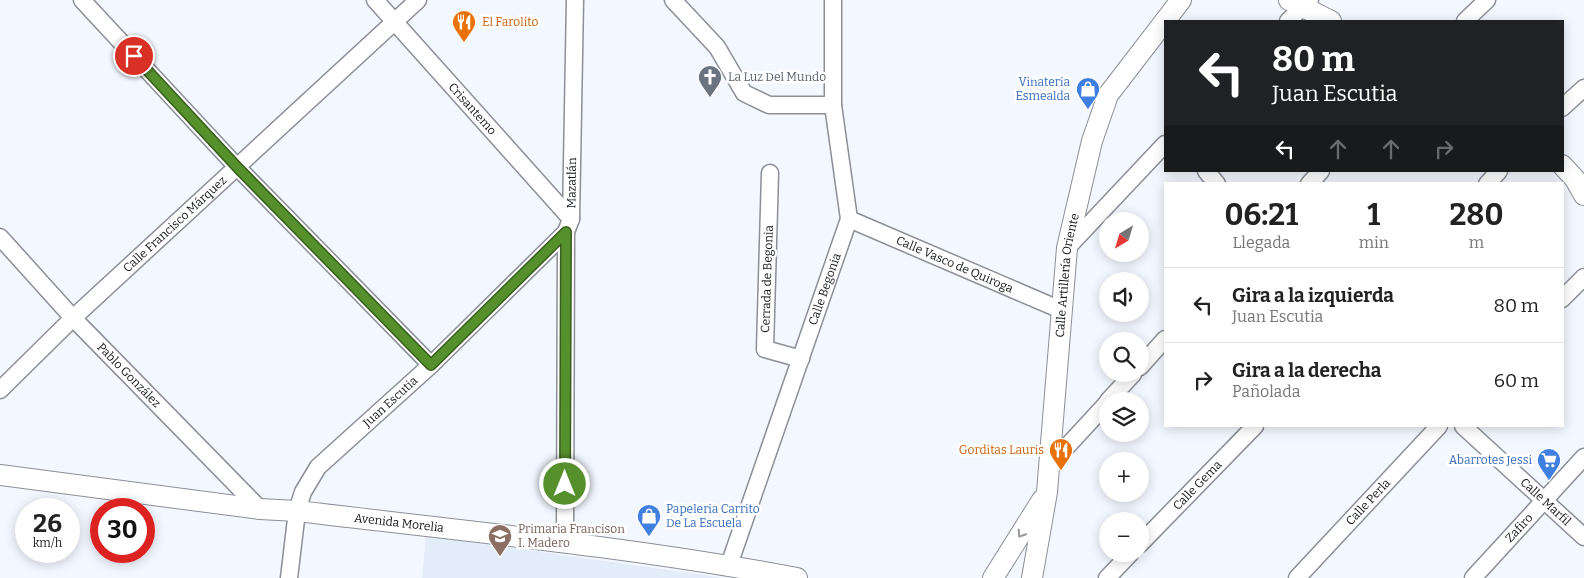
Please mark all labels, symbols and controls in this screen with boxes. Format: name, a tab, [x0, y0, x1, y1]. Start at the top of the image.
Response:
restaurant icon: El Farolito	[451, 9, 477, 43]
place label: El Farolito	[482, 15, 538, 29]
pin	[113, 35, 155, 77]
text: 80 m	[1272, 38, 1355, 80]
icon: left	[1189, 40, 1254, 105]
icon: arrive	[120, 42, 148, 70]
church icon: La Luz Del Mundo	[697, 64, 723, 98]
place label: La Luz Del Mundo	[728, 70, 826, 84]
place label: Vinateria Esmealda	[1015, 75, 1070, 103]
shop icon: Vinateria Esmealda	[1075, 76, 1101, 110]
street label: Crisantemo	[445, 80, 499, 138]
text: Juan Escutia	[1272, 80, 1398, 107]
icon: left	[1271, 135, 1299, 163]
icon: ahead	[1324, 135, 1352, 163]
icon: ahead	[1377, 135, 1405, 163]
icon: right	[1430, 135, 1458, 163]
street label: Mazatlán	[564, 157, 579, 209]
street label: Calle Francisco Márquez	[120, 173, 229, 275]
text: 06:21	[1225, 197, 1298, 233]
text: 1	[1367, 197, 1380, 233]
text: 280	[1449, 197, 1503, 233]
street label: Calle Artillería Oriente	[1053, 212, 1082, 338]
north arrow	[1099, 212, 1149, 262]
map controls	[1099, 212, 1149, 562]
street label: Cerrada de Begonia	[758, 224, 776, 333]
street label: Calle Vasco de Quiroga	[894, 233, 1016, 296]
text: Llegada	[1232, 233, 1290, 252]
text: min	[1359, 233, 1389, 252]
text: m	[1469, 233, 1484, 252]
street label: Calle Begonia	[806, 251, 844, 327]
button: sound	[1099, 272, 1149, 322]
text: Gira a la izquierda	[1232, 284, 1394, 307]
icon: left	[1189, 291, 1217, 319]
text: 80 m	[1493, 294, 1539, 317]
text: Juan Escutia	[1232, 307, 1323, 326]
button: search	[1099, 332, 1149, 382]
street label: Pablo González	[94, 340, 164, 410]
text: Gira a la derecha	[1232, 359, 1381, 382]
icon: right	[1189, 366, 1217, 394]
text: 60 m	[1494, 369, 1539, 392]
street label: Juan Escutia	[359, 373, 421, 431]
text: Pañolada	[1232, 382, 1300, 401]
button: layers	[1099, 392, 1149, 442]
restaurant icon: Gorditas Lauris	[1048, 437, 1074, 471]
place label: Gorditas Lauris	[959, 443, 1044, 457]
supermarket icon: Abarrotes Jessi	[1536, 447, 1562, 481]
button: +	[1099, 452, 1149, 502]
place label: Abarrotes Jessi	[1449, 453, 1532, 467]
position arrow	[538, 457, 590, 509]
street label: Calle Gema	[1170, 457, 1225, 513]
street label: Calle Marfil	[1517, 475, 1574, 529]
street label: Calle Perla	[1343, 476, 1393, 528]
speed limit sign: 30	[90, 498, 155, 563]
place label: Papeleria Carrito De La Escuela	[666, 502, 760, 530]
shop icon: Papeleria Carrito De La Escuela	[636, 503, 662, 537]
text: 26	[33, 509, 62, 539]
street label: Avenida Morelia	[353, 511, 445, 535]
street label: Zafiro	[1502, 511, 1536, 545]
button: −	[1099, 512, 1149, 562]
place label: Primaria Francison I. Madero	[518, 522, 625, 550]
school or university icon: Primaria Francison I. Madero	[487, 523, 513, 557]
one-way arrow	[1018, 528, 1028, 537]
text: km/h	[33, 536, 62, 550]

